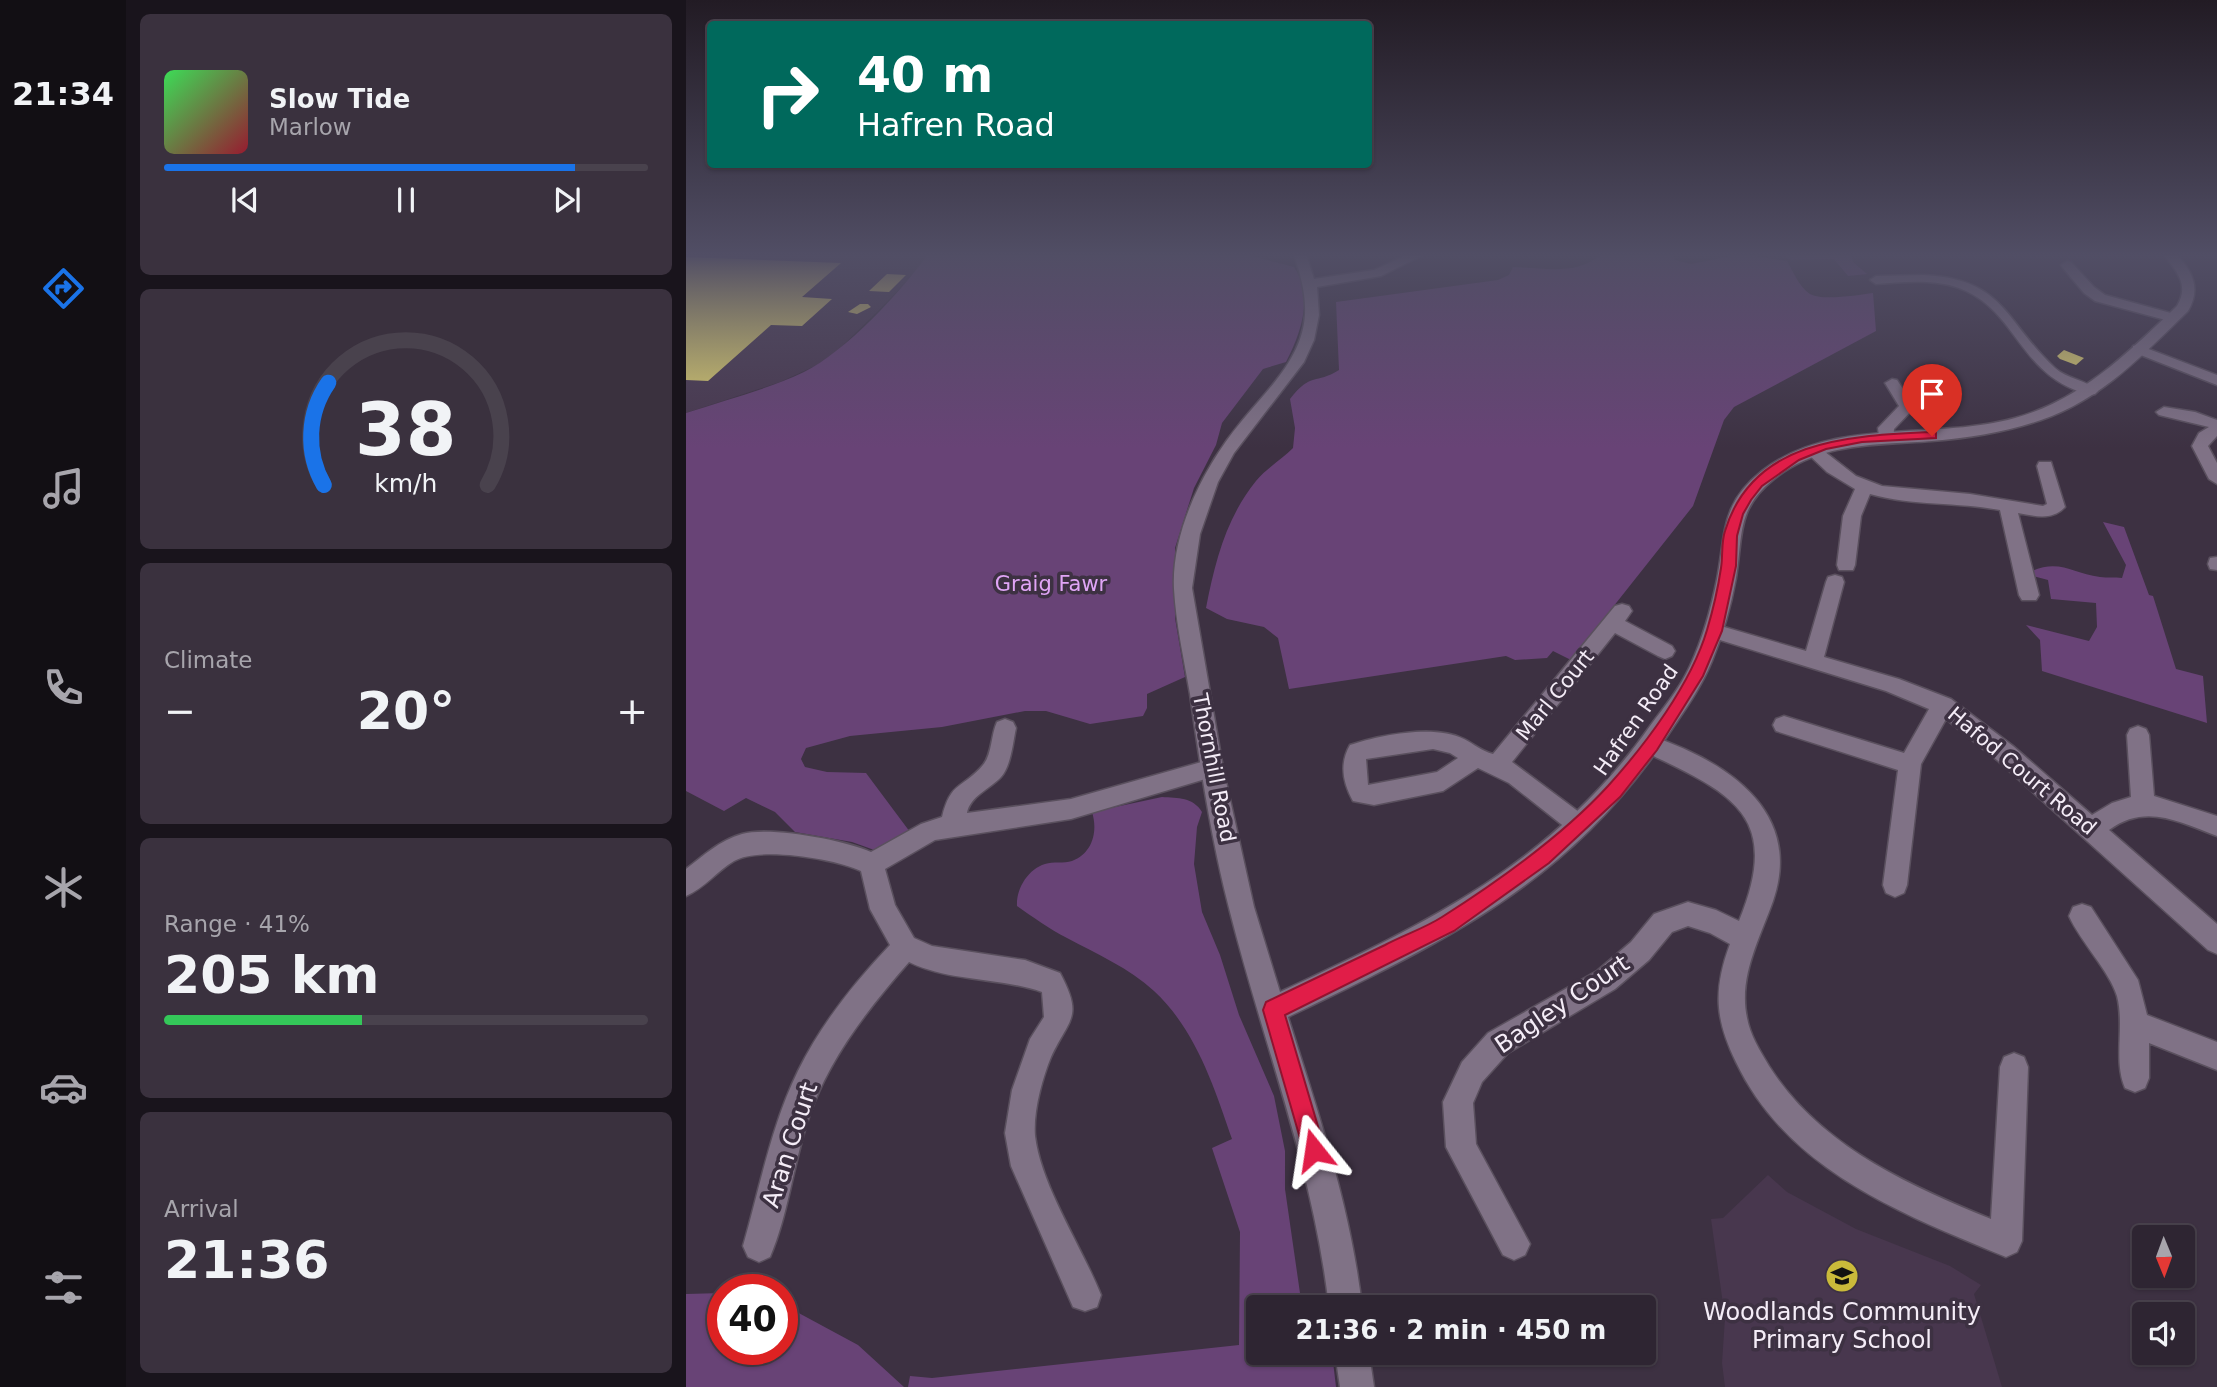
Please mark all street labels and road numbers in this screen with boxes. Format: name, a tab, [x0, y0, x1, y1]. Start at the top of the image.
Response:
street label: Marl Court	[1511, 645, 1599, 745]
street label: Hafren Road	[1589, 660, 1683, 780]
street label: Thornhill Road	[1188, 691, 1240, 844]
street label: Hafod Court Road	[1943, 702, 2101, 840]
street label: Bagley Court	[1490, 949, 1634, 1059]
street label: Aran Court	[757, 1079, 823, 1211]

